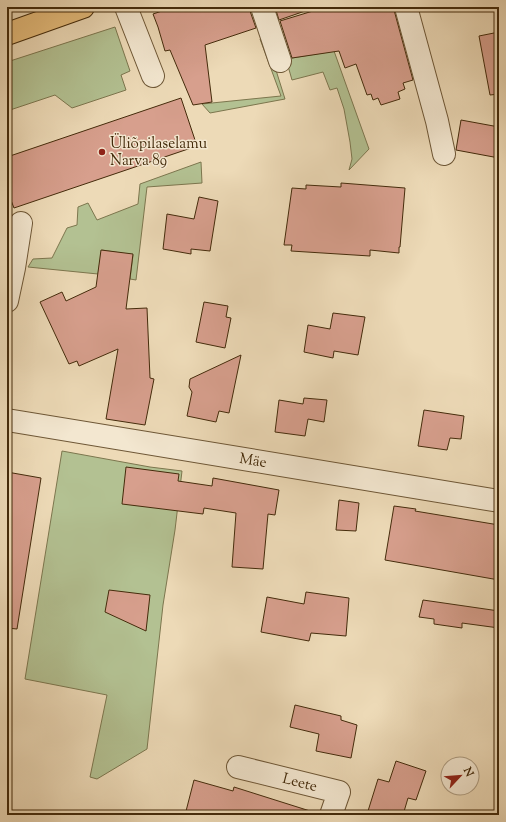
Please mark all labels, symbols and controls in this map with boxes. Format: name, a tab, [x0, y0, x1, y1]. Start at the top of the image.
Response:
place label: Üliõpilaselamu Narva 89	[110, 133, 208, 172]
marker: Üliõpilaselamu Narva 89	[97, 147, 107, 157]
street label: Mäe	[238, 449, 268, 474]
north arrow	[440, 756, 480, 796]
text: N	[459, 764, 477, 780]
street label: Leete	[280, 769, 319, 798]

